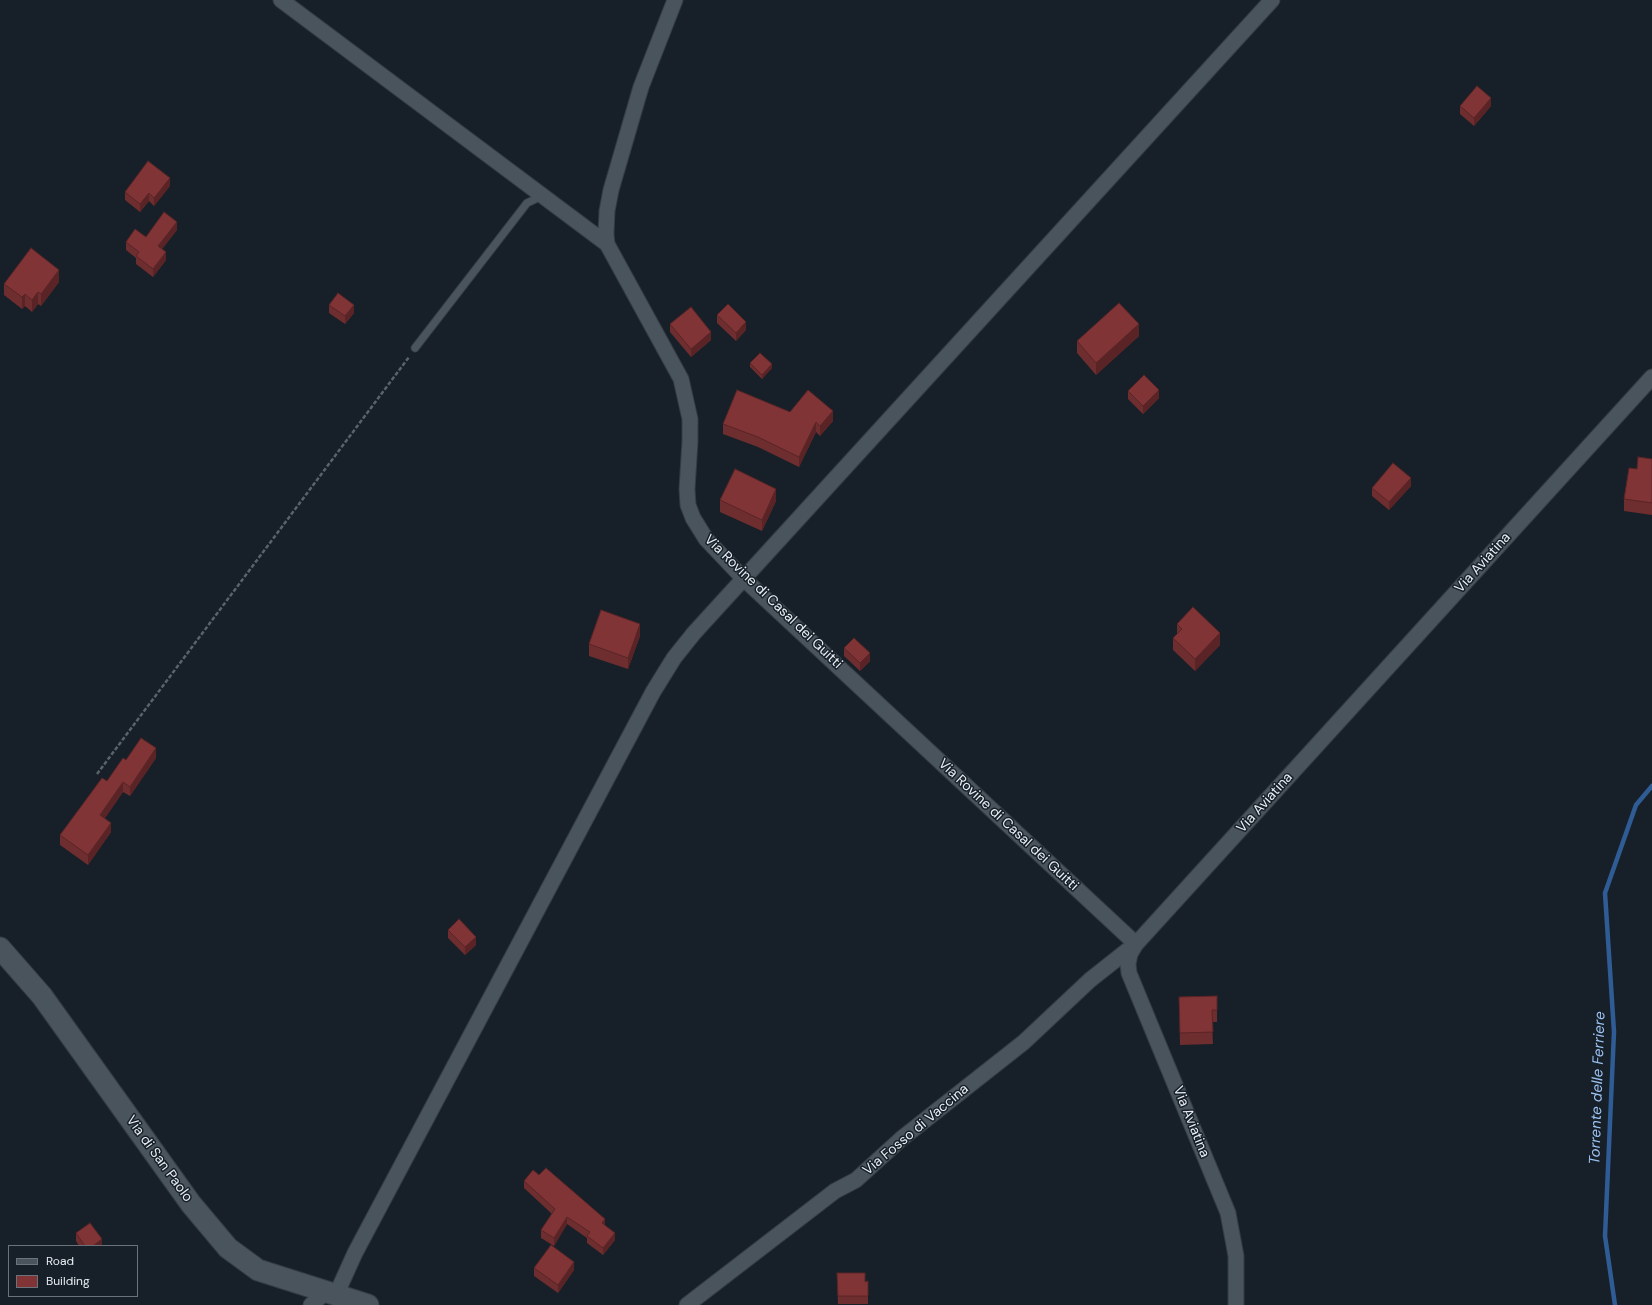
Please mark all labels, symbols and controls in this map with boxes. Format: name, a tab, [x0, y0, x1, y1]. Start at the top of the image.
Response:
street label: Via Aviatina	[1452, 529, 1514, 597]
street label: Via Rovine di Casal dei Guitti	[700, 532, 846, 672]
street label: Via Rovine di Casal dei Guitti	[934, 756, 1082, 894]
street label: Via Aviatina	[1234, 769, 1296, 837]
water label: Torrente delle Ferriere	[1586, 1011, 1610, 1165]
street label: Via Fosso di Vaccina	[860, 1081, 972, 1179]
street label: Via Aviatina	[1169, 1084, 1213, 1160]
street label: Via di San Paolo	[122, 1113, 196, 1205]
legend	[8, 1245, 138, 1297]
text: Road	[46, 1253, 74, 1269]
text: Building	[46, 1273, 90, 1289]

